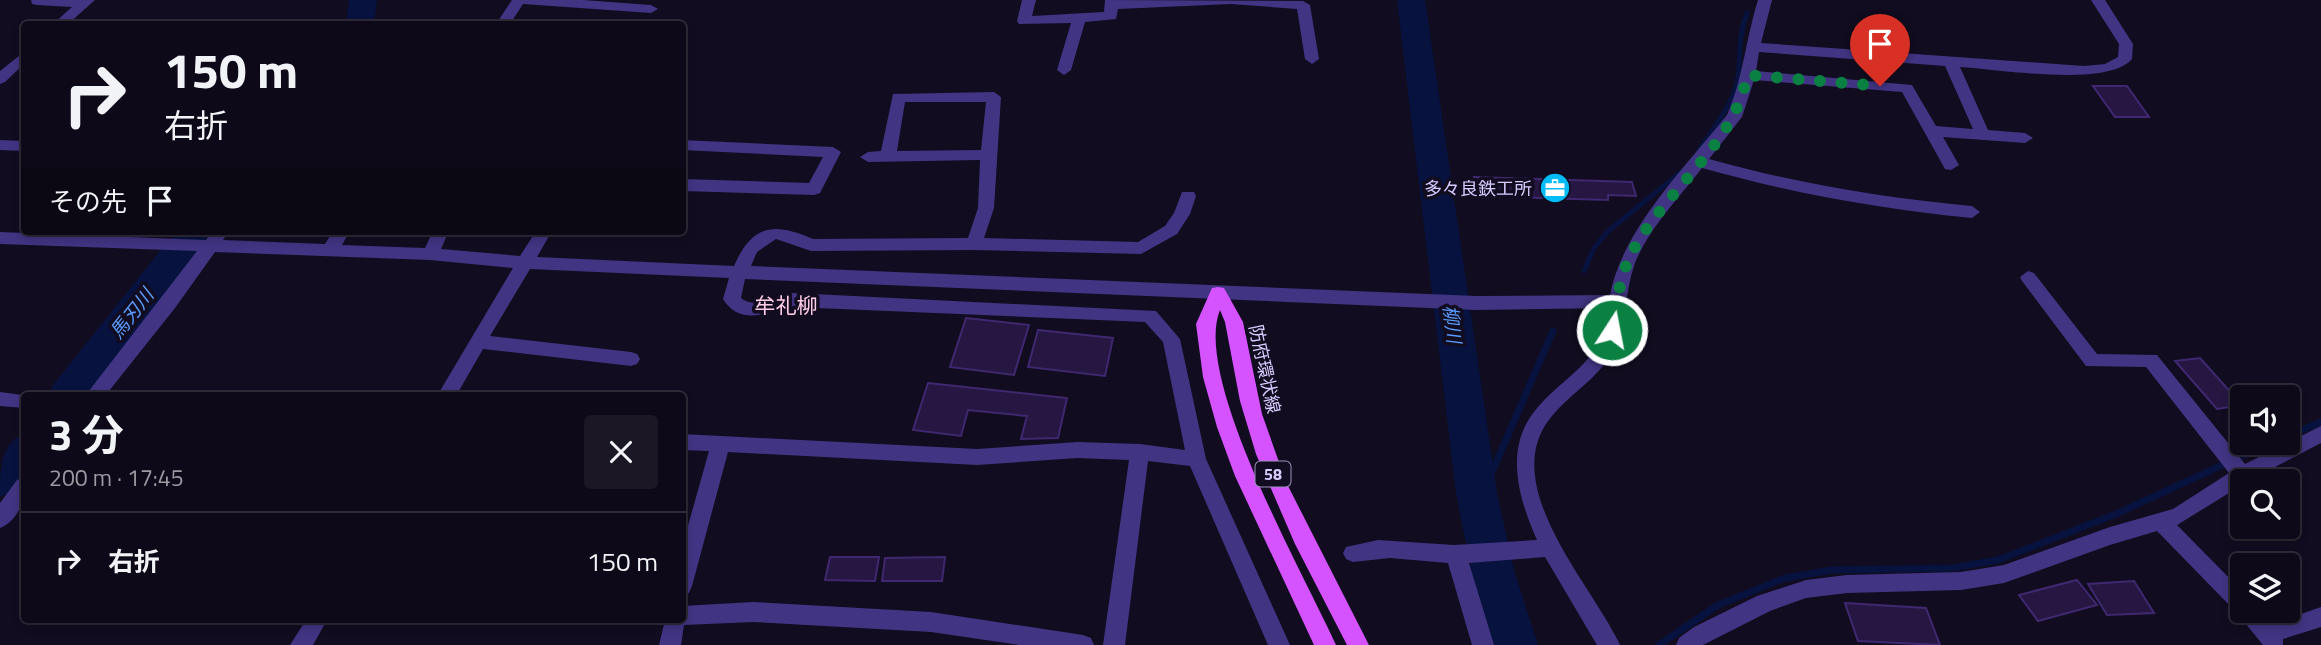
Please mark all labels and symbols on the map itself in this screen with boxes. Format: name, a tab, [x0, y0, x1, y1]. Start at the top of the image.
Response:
pin	[1850, 14, 1910, 86]
office icon: 多々良鉄工所	[1538, 171, 1572, 205]
place label: 多々良鉄工所	[1424, 175, 1532, 202]
water label: 馬刃川	[102, 280, 161, 344]
district label: 牟礼柳	[755, 289, 818, 321]
position arrow	[1575, 293, 1649, 367]
water label: 柳川	[1436, 303, 1470, 347]
street label: 防府環状線	[1242, 322, 1288, 416]
road number: 58	[1256, 461, 1290, 486]

